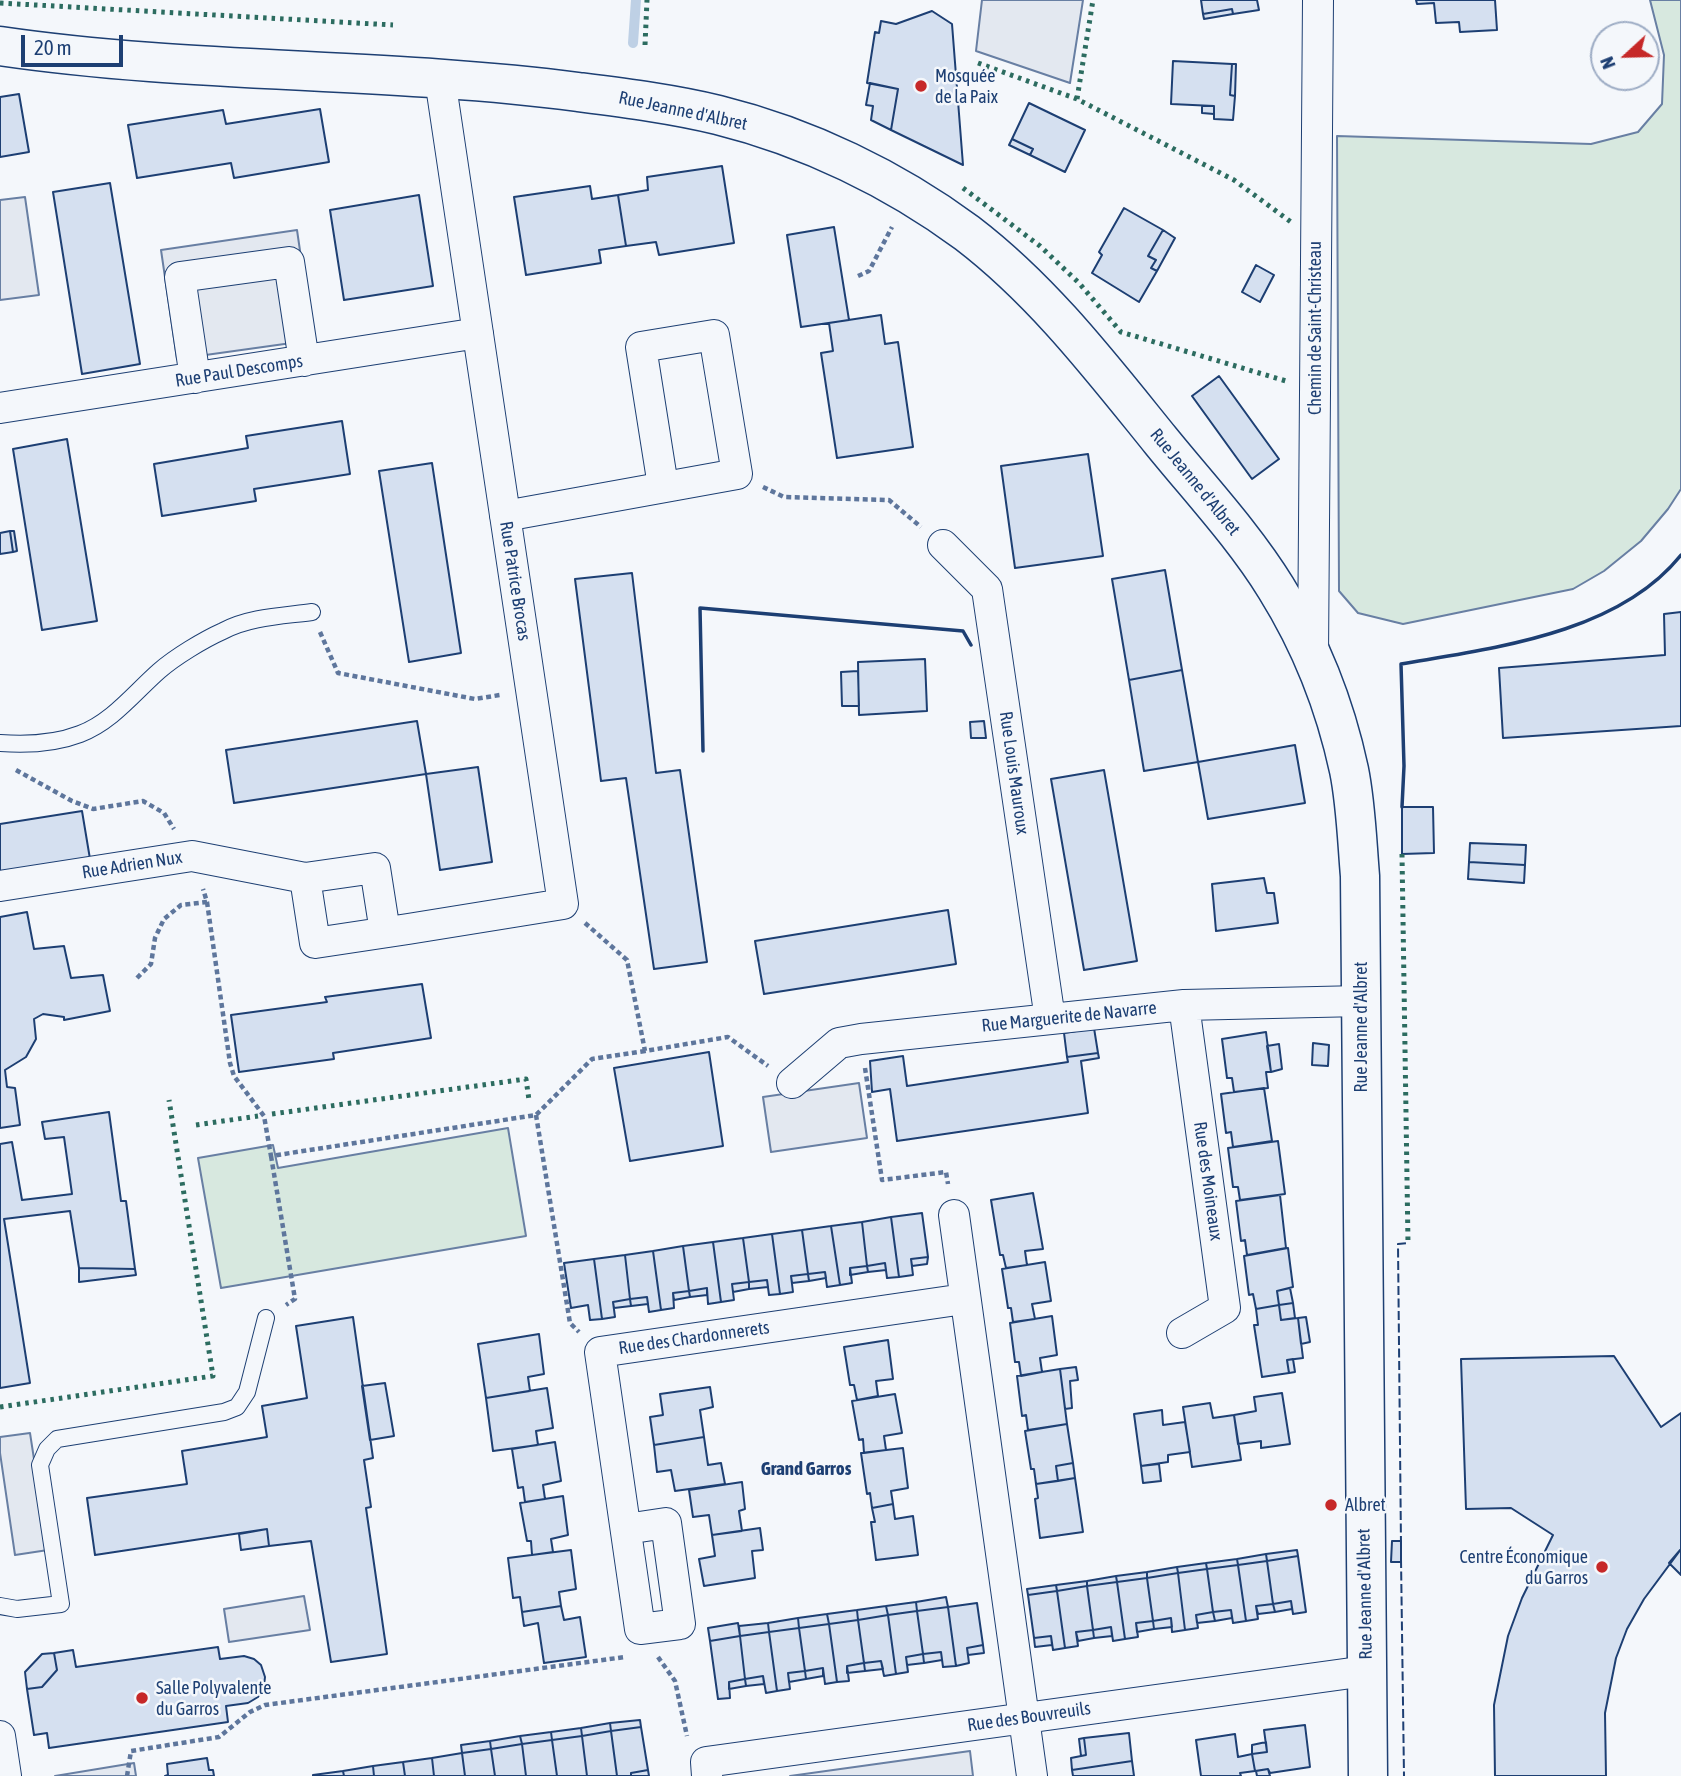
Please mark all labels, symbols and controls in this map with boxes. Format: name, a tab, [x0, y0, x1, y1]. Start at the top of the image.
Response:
scale bar	[24, 21, 126, 65]
north arrow	[1590, 21, 1660, 91]
text: 20 m	[34, 35, 72, 59]
text: N	[1595, 54, 1620, 72]
place label: Mosquée de la Paix	[935, 65, 998, 108]
marker: Mosquée de la Paix	[913, 78, 929, 94]
street label: Rue Jeanne d'Albret	[617, 87, 749, 135]
street label: Chemin de Saint-Christeau	[1304, 241, 1326, 415]
street label: Rue Paul Descomps	[174, 350, 304, 392]
street label: Rue Jeanne d'Albret	[1145, 424, 1245, 540]
street label: Rue Patrice Brocas	[495, 520, 535, 642]
street label: Rue Louis Mauroux	[995, 710, 1033, 836]
street label: Rue Adrien Nux	[80, 846, 184, 884]
street label: Rue Jeanne d'Albret	[1350, 961, 1372, 1093]
street label: Rue Marguerite de Navarre	[980, 997, 1158, 1037]
street label: Rue des Moineaux	[1189, 1120, 1227, 1242]
street label: Rue des Chardonnerets	[617, 1317, 771, 1359]
district label: Grand Garros	[761, 1458, 851, 1480]
place label: Albret	[1345, 1494, 1386, 1516]
marker: Albret	[1323, 1497, 1339, 1513]
street label: Rue Jeanne d'Albret	[1353, 1528, 1377, 1660]
place label: Centre Économique du Garros	[1459, 1546, 1588, 1588]
marker: Centre Économique du Garros	[1594, 1559, 1610, 1575]
place label: Salle Polyvalente du Garros	[156, 1677, 271, 1720]
marker: Salle Polyvalente du Garros	[134, 1690, 150, 1706]
street label: Rue des Bouvreuils	[966, 1698, 1092, 1736]

